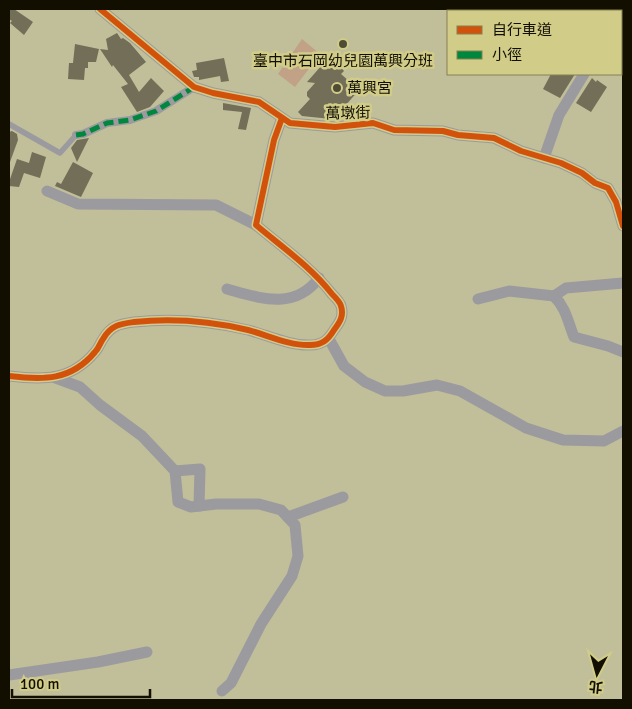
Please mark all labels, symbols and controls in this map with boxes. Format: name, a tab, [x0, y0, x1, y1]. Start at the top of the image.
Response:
legend	[447, 10, 622, 75]
text: 自行車道	[492, 21, 552, 39]
marker: 臺中市石岡幼兒園萬興分班	[337, 38, 349, 50]
text: 小徑	[492, 46, 522, 64]
place label: 臺中市石岡幼兒園萬興分班	[253, 52, 433, 70]
place label: 萬興宮	[347, 79, 392, 97]
marker: 萬興宮	[331, 82, 343, 94]
street label: 萬墩街	[325, 104, 371, 122]
north arrow	[572, 649, 622, 699]
scale bar	[12, 666, 150, 698]
text: 100 m	[20, 675, 60, 693]
text: 北	[588, 677, 604, 696]

